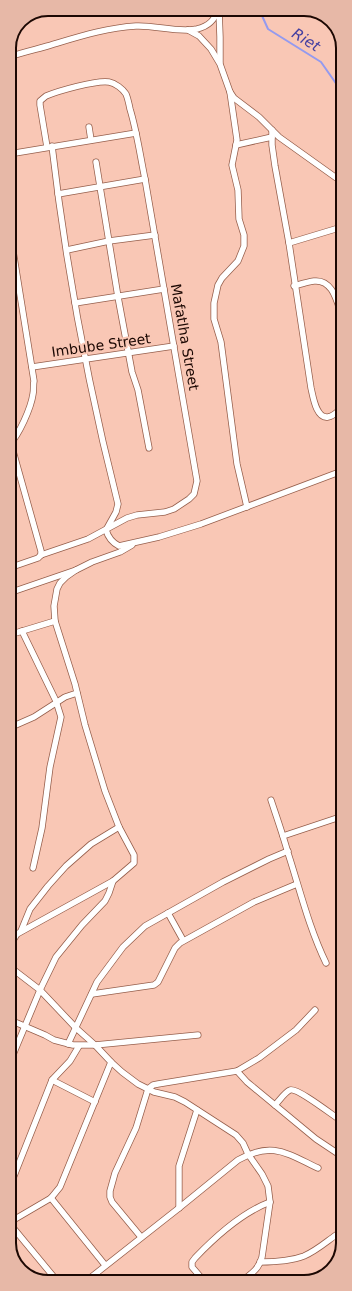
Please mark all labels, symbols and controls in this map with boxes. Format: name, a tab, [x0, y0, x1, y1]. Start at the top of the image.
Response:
water label: Riet	[289, 24, 324, 56]
street label: Mafatlha Street	[168, 282, 202, 392]
street label: Imbube Street	[50, 330, 152, 360]

